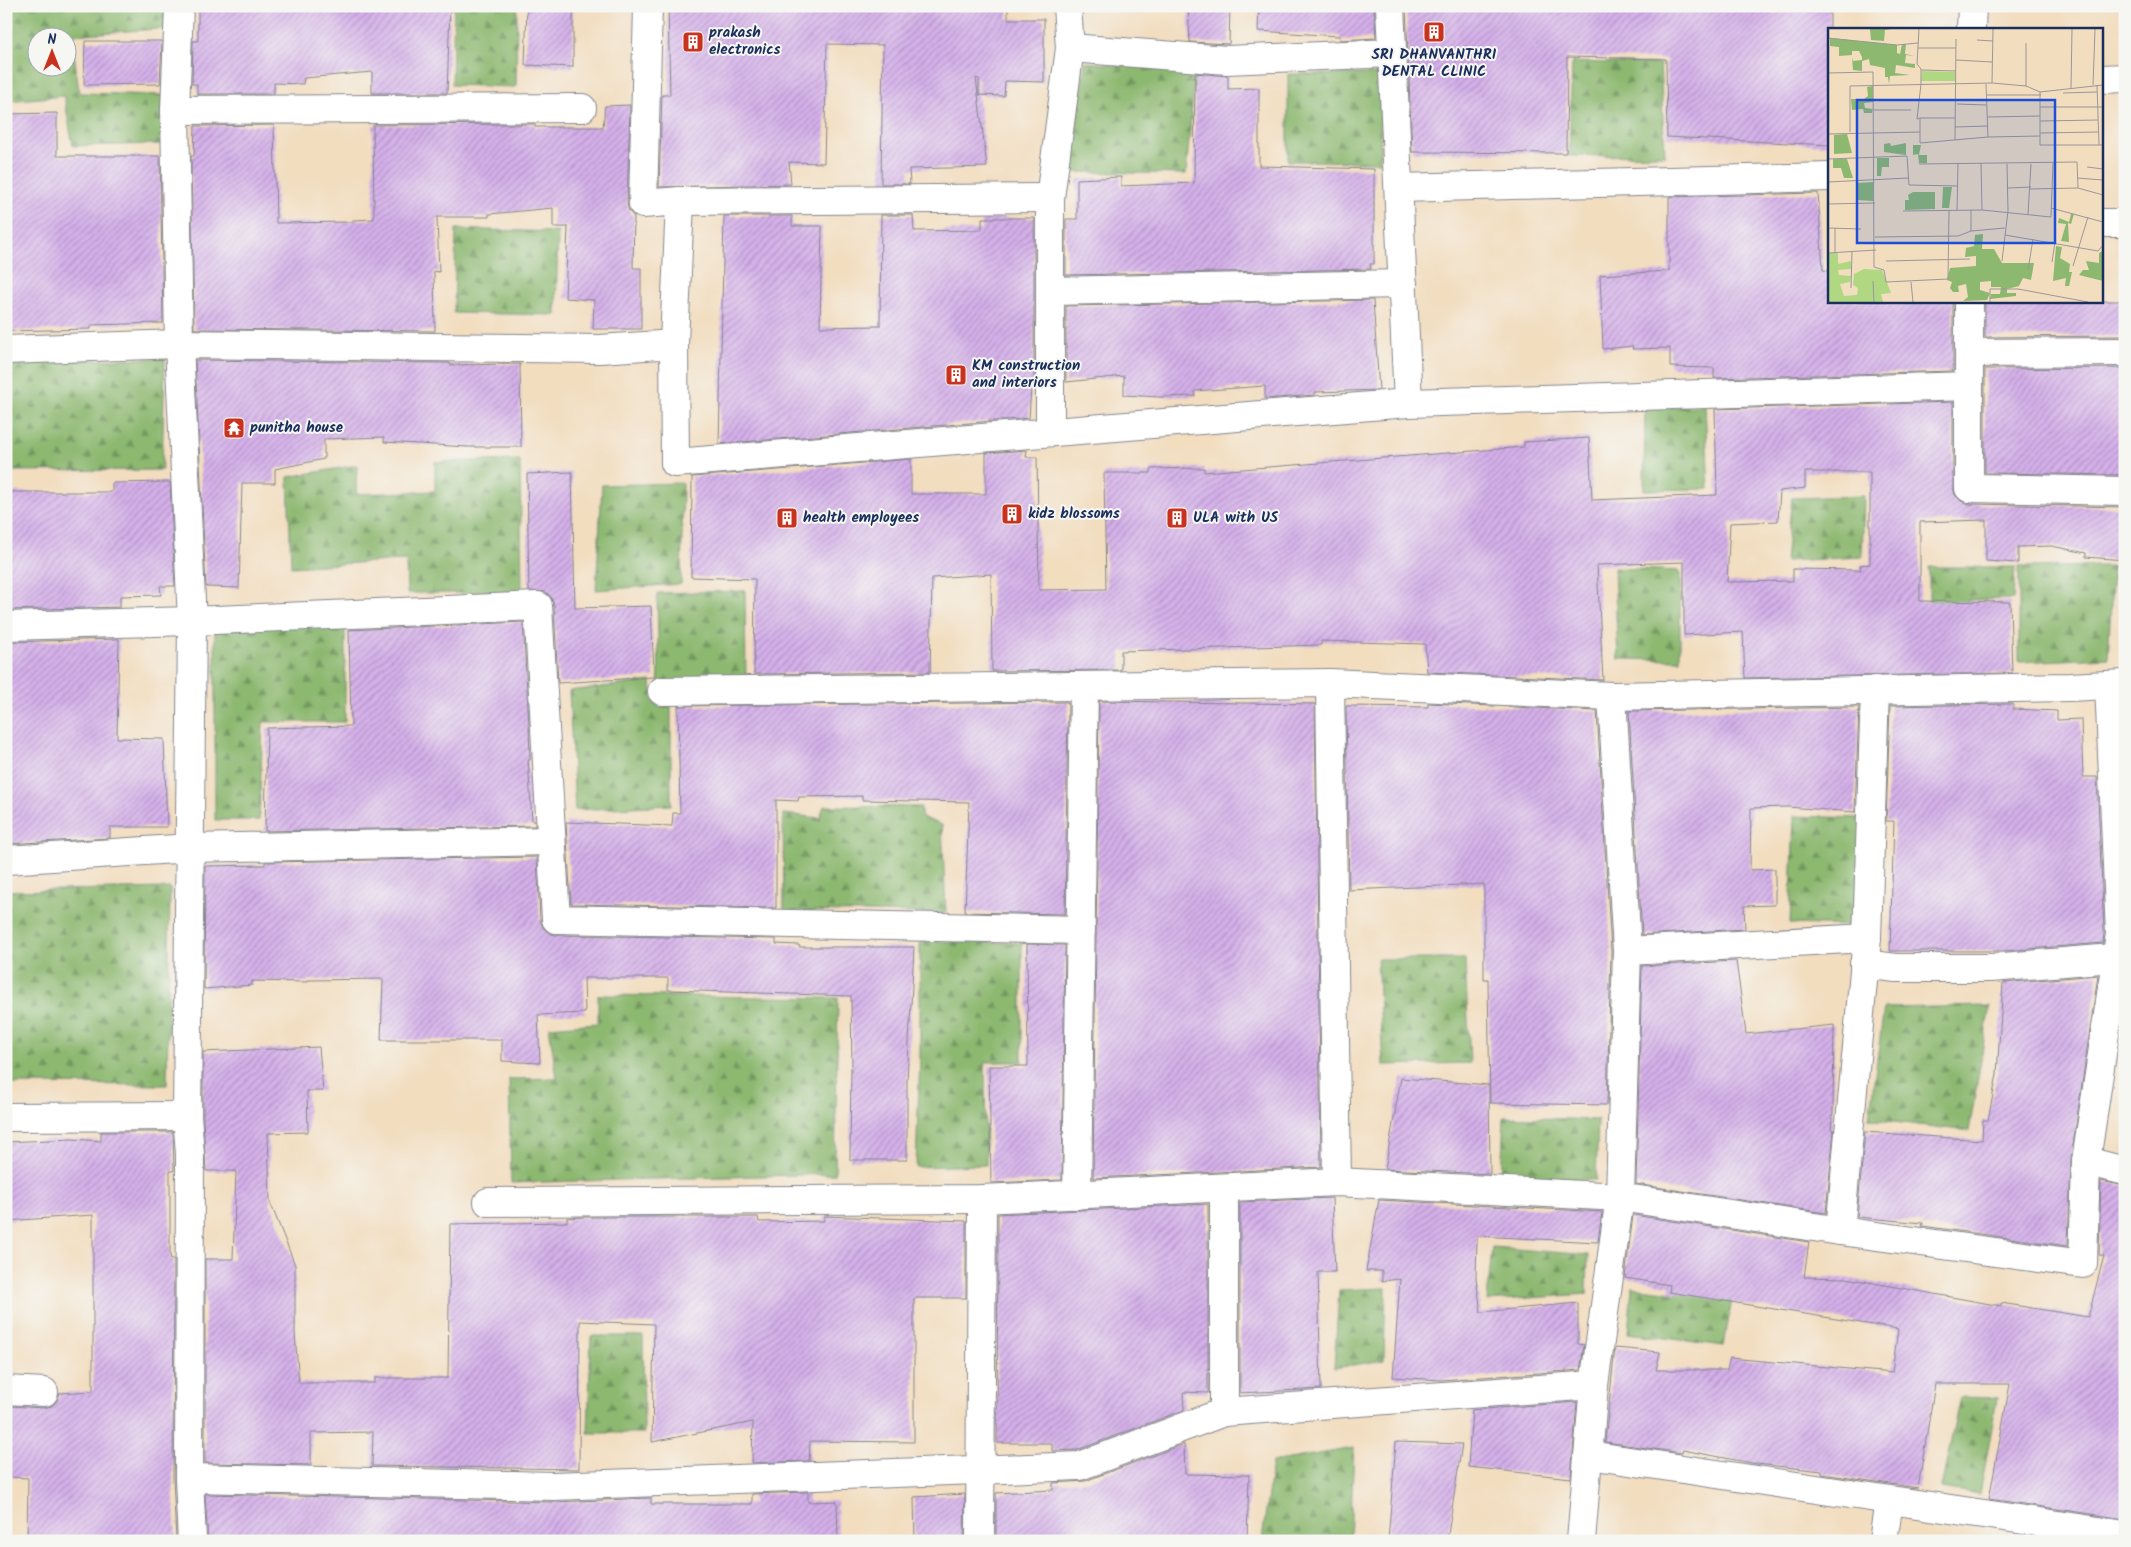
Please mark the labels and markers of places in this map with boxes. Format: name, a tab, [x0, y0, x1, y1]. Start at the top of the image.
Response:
building icon: SRI DHANVANTHRI DENTAL CLINIC	[1422, 20, 1446, 44]
place label: prakash electronics	[708, 21, 781, 62]
building icon: prakash electronics	[681, 30, 705, 54]
place label: SRI DHANVANTHRI DENTAL CLINIC	[1372, 43, 1497, 84]
place label: KM construction and interiors	[972, 354, 1080, 395]
building icon: KM construction and interiors	[944, 363, 968, 387]
temple icon: punitha house	[222, 416, 246, 440]
place label: punitha house	[249, 416, 344, 440]
building icon: kidz blossoms	[1000, 502, 1024, 526]
place label: kidz blossoms	[1028, 502, 1120, 526]
building icon: health employees	[775, 506, 799, 530]
place label: health employees	[803, 506, 919, 530]
building icon: ULA with US	[1165, 506, 1189, 530]
place label: ULA with US	[1193, 506, 1279, 530]

